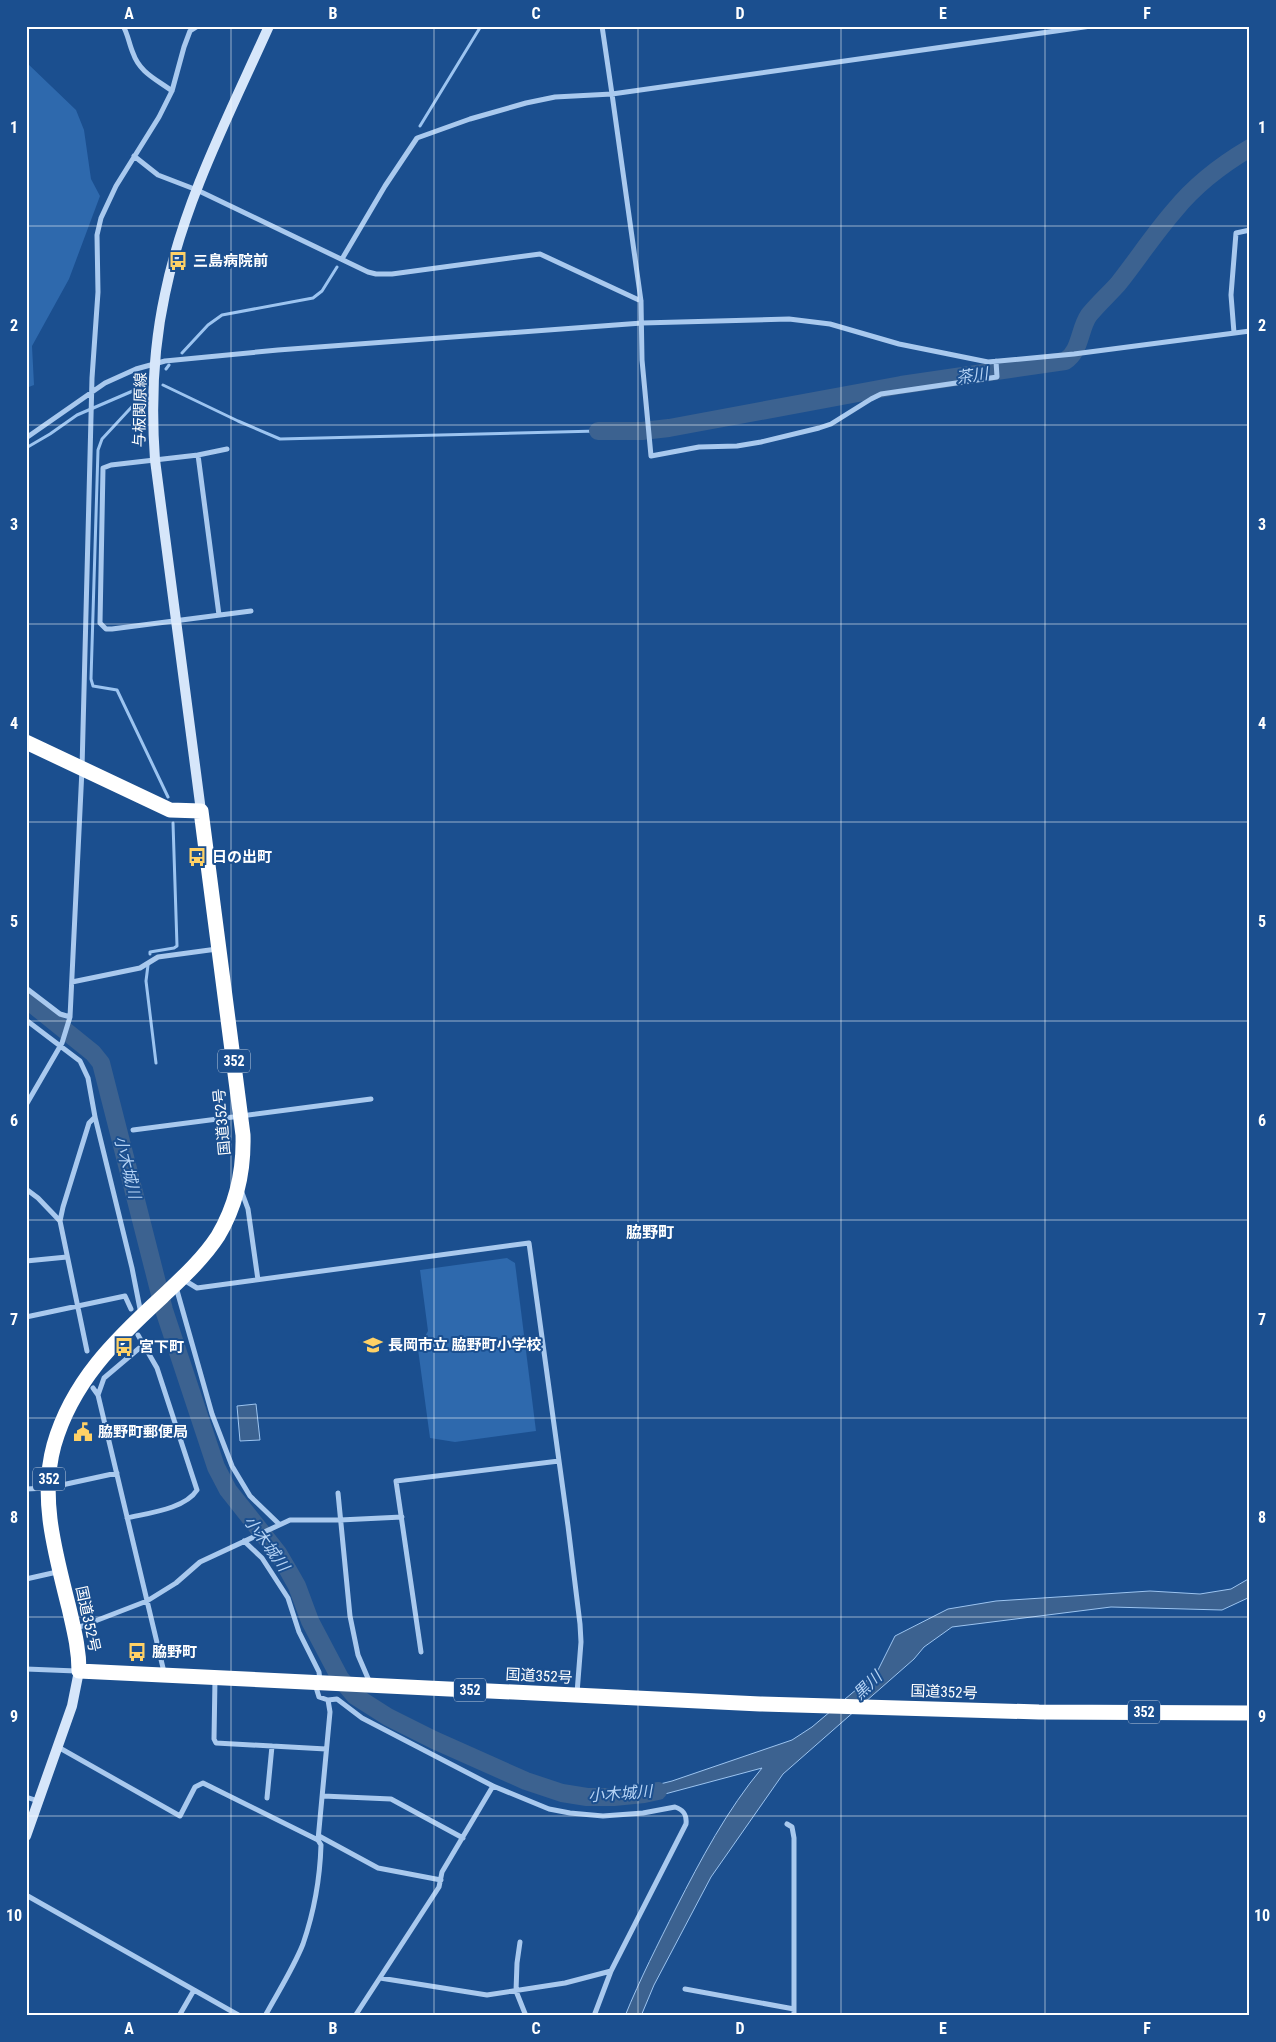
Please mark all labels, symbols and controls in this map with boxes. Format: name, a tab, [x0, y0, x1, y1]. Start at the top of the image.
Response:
text: A	[124, 4, 134, 23]
text: B	[329, 4, 338, 23]
text: C	[531, 4, 541, 23]
text: D	[735, 4, 745, 23]
text: E	[939, 4, 947, 23]
text: F	[1143, 4, 1151, 23]
text: 1	[10, 118, 18, 137]
text: 1	[1258, 118, 1266, 137]
bus stop icon: 三島病院前	[167, 250, 189, 272]
place label: 三島病院前	[193, 252, 268, 270]
text: 2	[10, 316, 18, 335]
text: 2	[1258, 316, 1266, 335]
water label: 茶川	[955, 364, 991, 387]
street label: 与板関原線	[130, 372, 150, 448]
text: 3	[10, 515, 18, 534]
text: 3	[1258, 515, 1266, 534]
text: 4	[10, 714, 18, 733]
text: 4	[1258, 714, 1266, 733]
bus stop icon: 日の出町	[186, 846, 208, 868]
place label: 日の出町	[212, 848, 272, 866]
text: 5	[10, 912, 18, 931]
text: 5	[1258, 912, 1266, 931]
road number: 352	[218, 1050, 250, 1072]
street label: 国道352号	[210, 1088, 234, 1156]
text: 6	[10, 1111, 18, 1130]
text: 6	[1258, 1111, 1266, 1130]
water label: 小木城川	[111, 1134, 145, 1202]
district label: 脇野町	[626, 1223, 674, 1242]
text: 7	[10, 1310, 18, 1329]
text: 7	[1258, 1310, 1266, 1329]
school or university icon: 長岡市立 脇野町小学校	[362, 1334, 384, 1356]
bus stop icon: 宮下町	[113, 1336, 135, 1358]
place label: 長岡市立 脇野町小学校	[388, 1336, 541, 1354]
place label: 宮下町	[139, 1338, 184, 1356]
public building icon: 脇野町郵便局	[72, 1421, 94, 1443]
place label: 脇野町郵便局	[98, 1423, 188, 1441]
road number: 352	[33, 1468, 65, 1490]
text: 8	[10, 1508, 18, 1527]
text: 8	[1258, 1508, 1266, 1527]
water label: 小木城川	[240, 1512, 294, 1576]
street label: 国道352号	[72, 1584, 104, 1654]
bus stop icon: 脇野町	[126, 1641, 148, 1663]
place label: 脇野町	[152, 1643, 197, 1661]
street label: 国道352号	[505, 1665, 573, 1687]
water label: 黒川	[849, 1666, 887, 1703]
road number: 352	[454, 1678, 486, 1702]
street label: 国道352号	[910, 1682, 978, 1702]
road number: 352	[1128, 1700, 1160, 1724]
text: 9	[10, 1707, 18, 1726]
text: 9	[1258, 1707, 1266, 1726]
water label: 小木城川	[587, 1782, 655, 1805]
text: 10	[6, 1906, 22, 1925]
text: 10	[1254, 1906, 1270, 1925]
text: A	[124, 2019, 134, 2038]
text: B	[329, 2019, 338, 2038]
text: C	[531, 2019, 541, 2038]
text: D	[735, 2019, 745, 2038]
text: E	[939, 2019, 947, 2038]
text: F	[1143, 2019, 1151, 2038]

